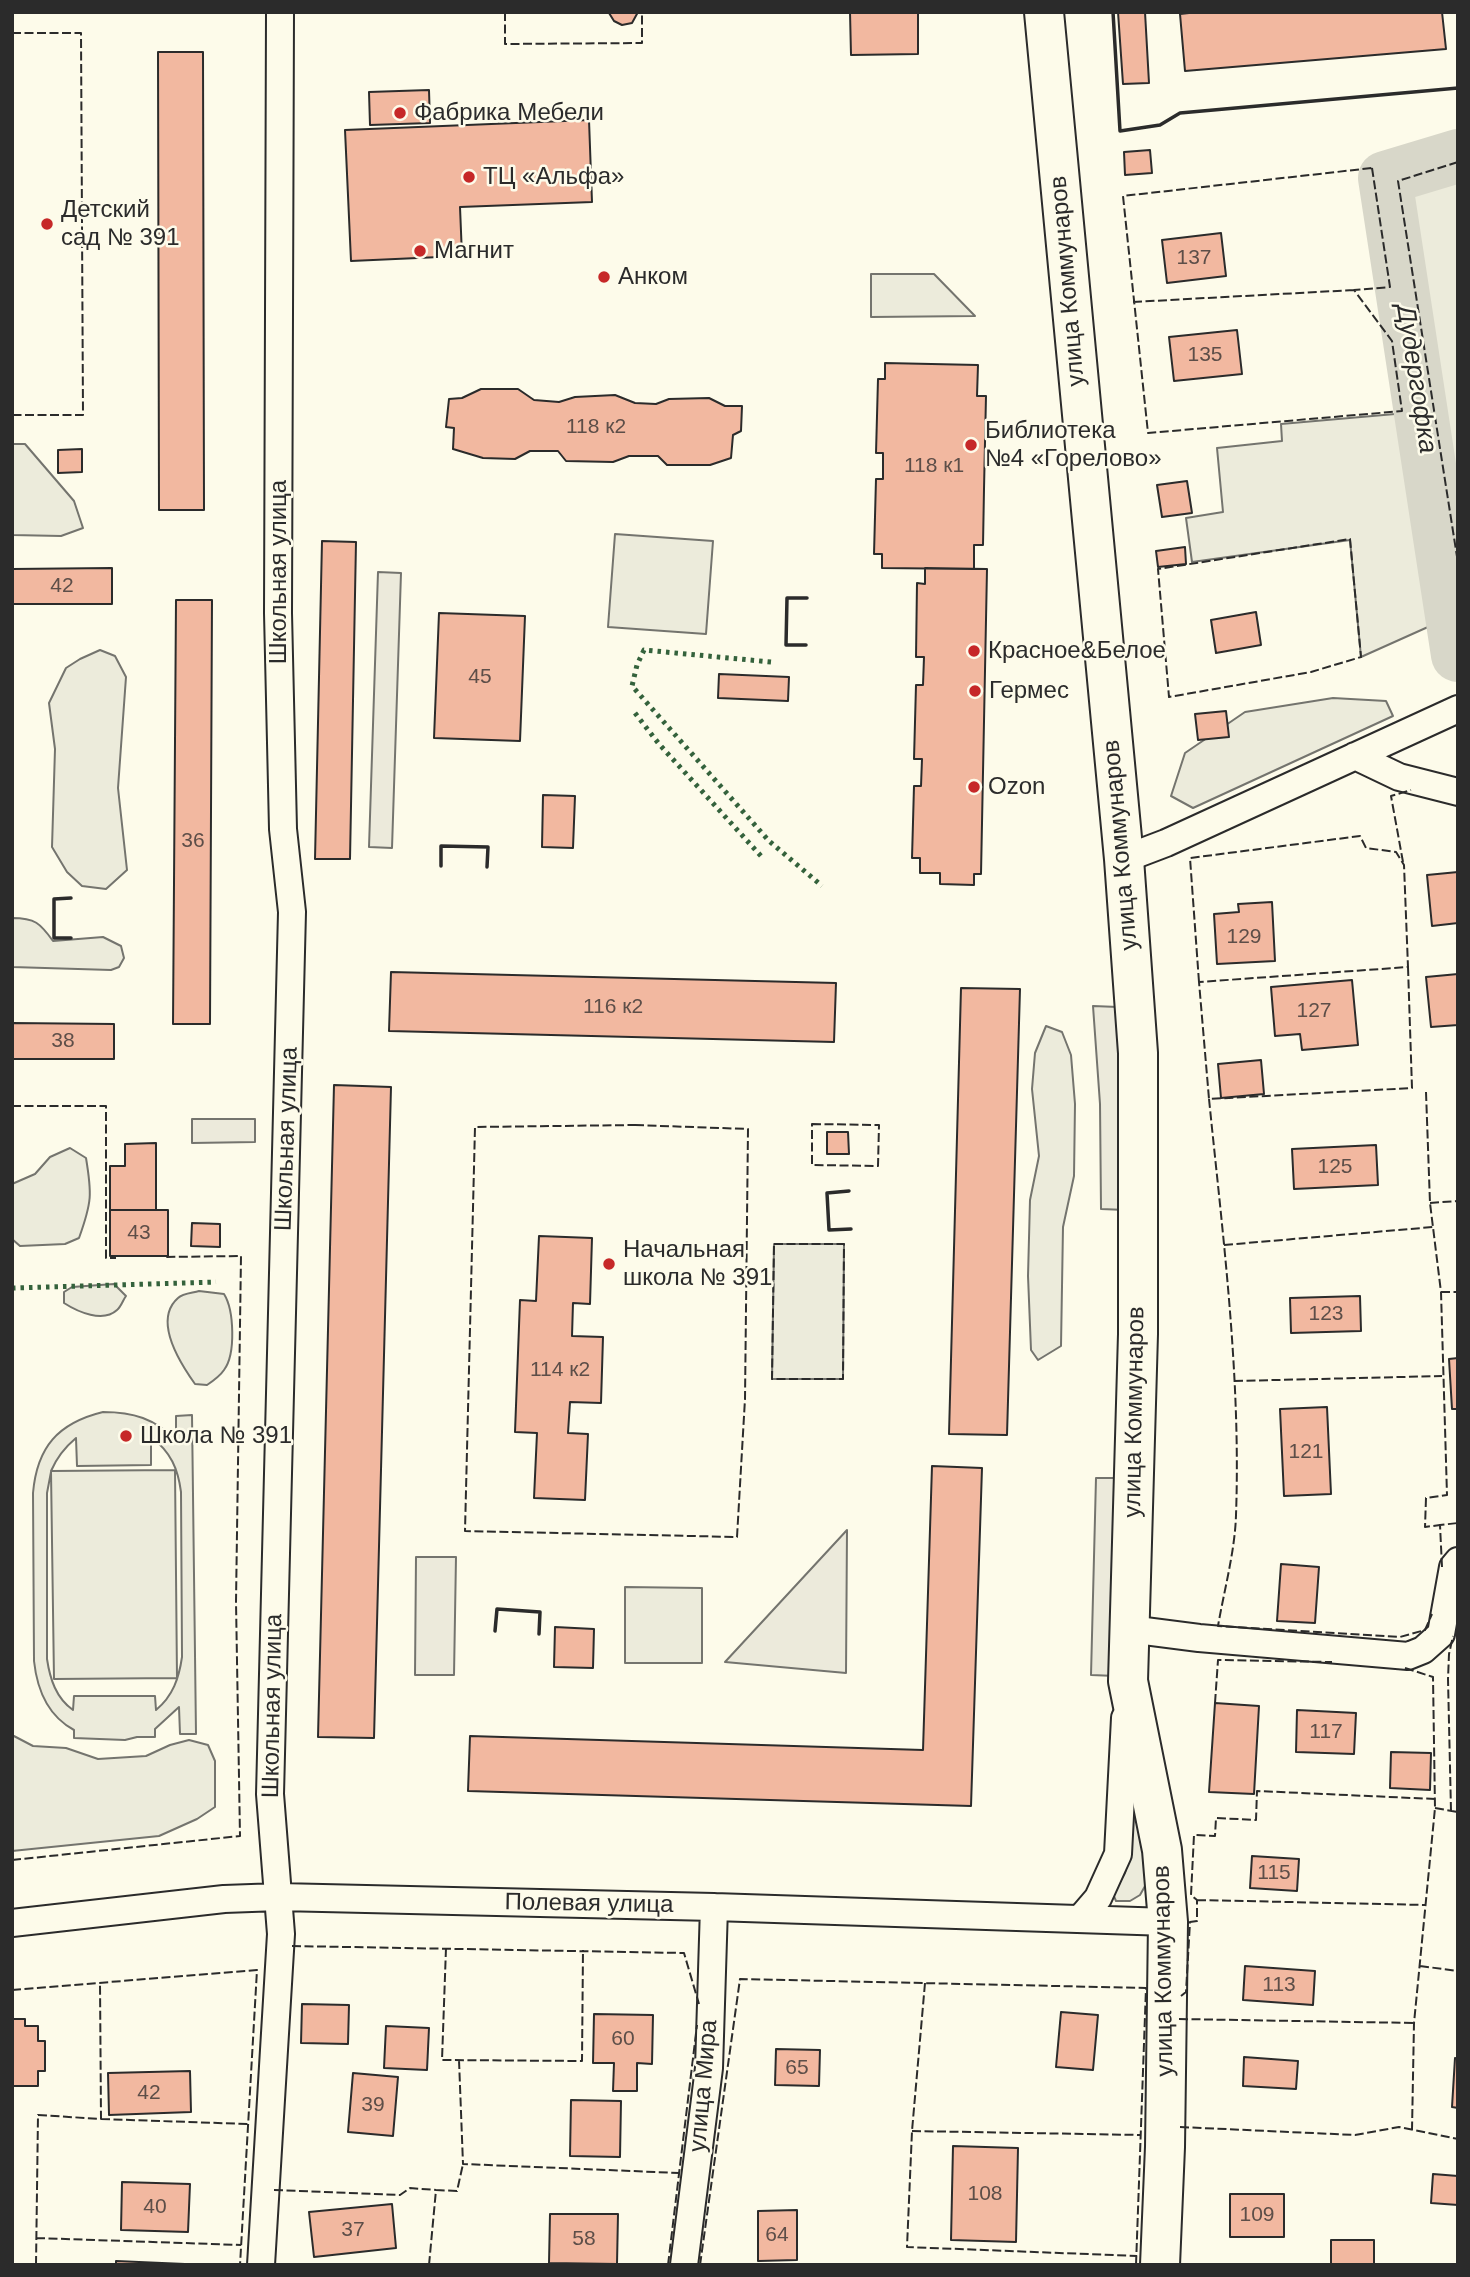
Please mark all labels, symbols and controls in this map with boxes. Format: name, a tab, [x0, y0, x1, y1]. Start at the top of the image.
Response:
place label: Фабрика Мебели	[414, 99, 604, 127]
marker: Фабрика Мебели	[392, 105, 408, 121]
place label: ТЦ «Альфа»	[483, 163, 624, 191]
marker: ТЦ «Альфа»	[461, 169, 477, 185]
street label: улица Коммунаров	[1044, 175, 1092, 387]
place label: Детский сад № 391	[61, 196, 179, 252]
marker: Детский сад № 391	[39, 216, 55, 232]
place label: Магнит	[434, 237, 514, 265]
marker: Магнит	[412, 243, 428, 259]
house number: 137	[1176, 245, 1212, 271]
place label: Анком	[618, 263, 688, 291]
marker: Анком	[596, 269, 612, 285]
water label: Дудергофка	[1389, 302, 1443, 456]
house number: 135	[1187, 342, 1223, 368]
house number: 118 к2	[566, 414, 626, 440]
place label: Библиотека №4 «Горелово»	[985, 417, 1162, 473]
marker: Библиотека №4 «Горелово»	[963, 437, 979, 453]
house number: 118 к1	[904, 453, 964, 479]
street label: Школьная улица	[265, 480, 293, 664]
house number: 42	[50, 573, 74, 599]
place label: Красное&Белое	[988, 637, 1166, 665]
marker: Красное&Белое	[966, 643, 982, 659]
house number: 45	[468, 664, 492, 690]
place label: Гермес	[989, 677, 1069, 705]
marker: Гермес	[967, 683, 983, 699]
street label: улица Коммунаров	[1097, 739, 1145, 951]
place label: Ozon	[988, 773, 1045, 801]
marker: Ozon	[966, 779, 982, 795]
house number: 36	[181, 828, 205, 854]
house number: 129	[1226, 924, 1262, 950]
house number: 116 к2	[583, 994, 643, 1020]
house number: 127	[1296, 998, 1332, 1024]
house number: 38	[51, 1028, 75, 1054]
street label: Школьная улица	[269, 1046, 305, 1232]
house number: 125	[1317, 1154, 1353, 1180]
house number: 43	[127, 1220, 151, 1246]
place label: Начальная школа № 391	[623, 1236, 772, 1292]
marker: Начальная школа № 391	[601, 1256, 617, 1272]
house number: 123	[1308, 1301, 1344, 1327]
street label: улица Коммунаров	[1119, 1306, 1151, 1518]
house number: 114 к2	[530, 1357, 590, 1383]
place label: Школа № 391	[140, 1422, 292, 1450]
marker: Школа № 391	[118, 1428, 134, 1444]
house number: 121	[1288, 1439, 1324, 1465]
street label: Школьная улица	[257, 1614, 289, 1798]
house number: 117	[1309, 1719, 1343, 1745]
house number: 115	[1257, 1860, 1291, 1886]
street label: улица Коммунаров	[1148, 1865, 1180, 2077]
street label: Полевая улица	[504, 1888, 674, 1920]
house number: 113	[1262, 1972, 1296, 1998]
street label: улица Мира	[684, 2019, 724, 2153]
house number: 60	[611, 2026, 635, 2052]
house number: 65	[785, 2055, 809, 2081]
house number: 42	[137, 2080, 161, 2106]
house number: 39	[361, 2092, 385, 2118]
house number: 108	[967, 2181, 1003, 2207]
house number: 40	[143, 2194, 167, 2220]
house number: 109	[1239, 2202, 1275, 2228]
house number: 37	[341, 2217, 365, 2243]
house number: 64	[765, 2222, 789, 2248]
house number: 58	[572, 2226, 596, 2252]

